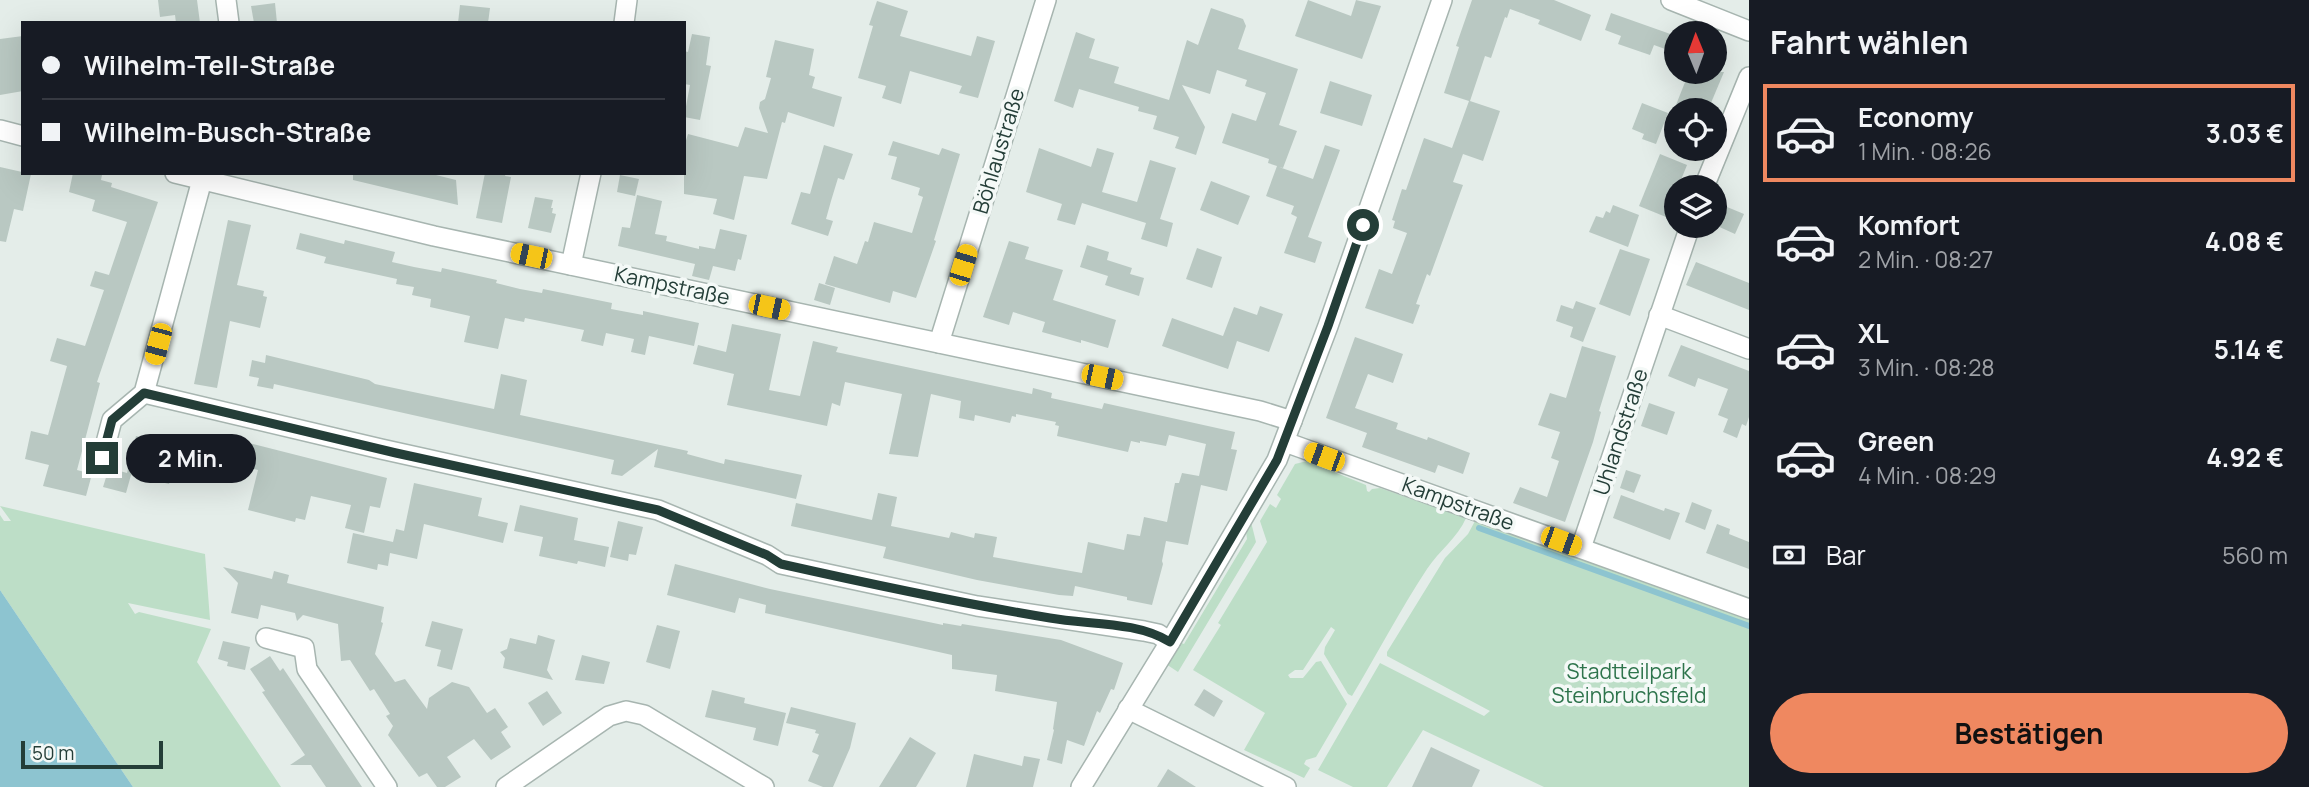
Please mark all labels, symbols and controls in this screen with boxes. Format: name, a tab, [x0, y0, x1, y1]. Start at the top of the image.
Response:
text: Fahrt wählen	[1770, 20, 1969, 64]
north arrow	[1664, 21, 1727, 84]
map controls	[1664, 21, 1727, 238]
text: Wilhelm-Tell-Straße	[84, 47, 335, 83]
street label: Böhlaustraße	[966, 84, 1030, 217]
button: locate	[1664, 98, 1727, 161]
text: Economy	[1858, 99, 1973, 135]
icon: car	[1774, 102, 1837, 165]
text: Wilhelm-Busch-Straße	[84, 114, 371, 150]
text: 3.03 €	[2206, 115, 2284, 151]
text: 1 Min. · 08:26	[1858, 135, 1992, 167]
button: layers	[1664, 175, 1727, 238]
text: Komfort	[1858, 207, 1960, 243]
route start	[1347, 209, 1379, 241]
icon: car	[1774, 210, 1837, 273]
text: 4.08 €	[2205, 223, 2284, 259]
car	[509, 241, 554, 271]
car	[947, 242, 980, 288]
text: 2 Min. · 08:27	[1858, 243, 1993, 275]
street label: Kampstraße	[612, 259, 733, 311]
car	[747, 292, 792, 322]
text: XL	[1858, 315, 1889, 351]
icon: car	[1774, 318, 1837, 381]
car	[143, 321, 174, 367]
text: 5.14 €	[2214, 331, 2284, 367]
text: 3 Min. · 08:28	[1858, 351, 1995, 383]
car	[1080, 362, 1125, 392]
street label: Uhlandstraße	[1586, 365, 1654, 499]
text: Green	[1858, 423, 1934, 459]
icon: car	[1774, 426, 1837, 489]
callout: 2 Min.	[126, 434, 256, 482]
text: 4.92 €	[2206, 439, 2284, 475]
car	[1301, 440, 1348, 474]
route end	[86, 442, 118, 474]
text: 2 Min.	[158, 442, 224, 474]
text: 4 Min. · 08:29	[1858, 459, 1996, 491]
street label: Kampstraße	[1398, 470, 1518, 536]
car	[1538, 524, 1585, 558]
icon: cash	[1770, 536, 1808, 574]
text: Bar	[1826, 537, 1866, 573]
text: 560 m	[2222, 539, 2288, 571]
park label: Stadtteilpark Steinbruchsfeld	[1552, 657, 1706, 709]
button: Bestätigen	[1770, 693, 2288, 773]
scale bar	[21, 738, 163, 770]
text: 50 m	[32, 740, 74, 766]

